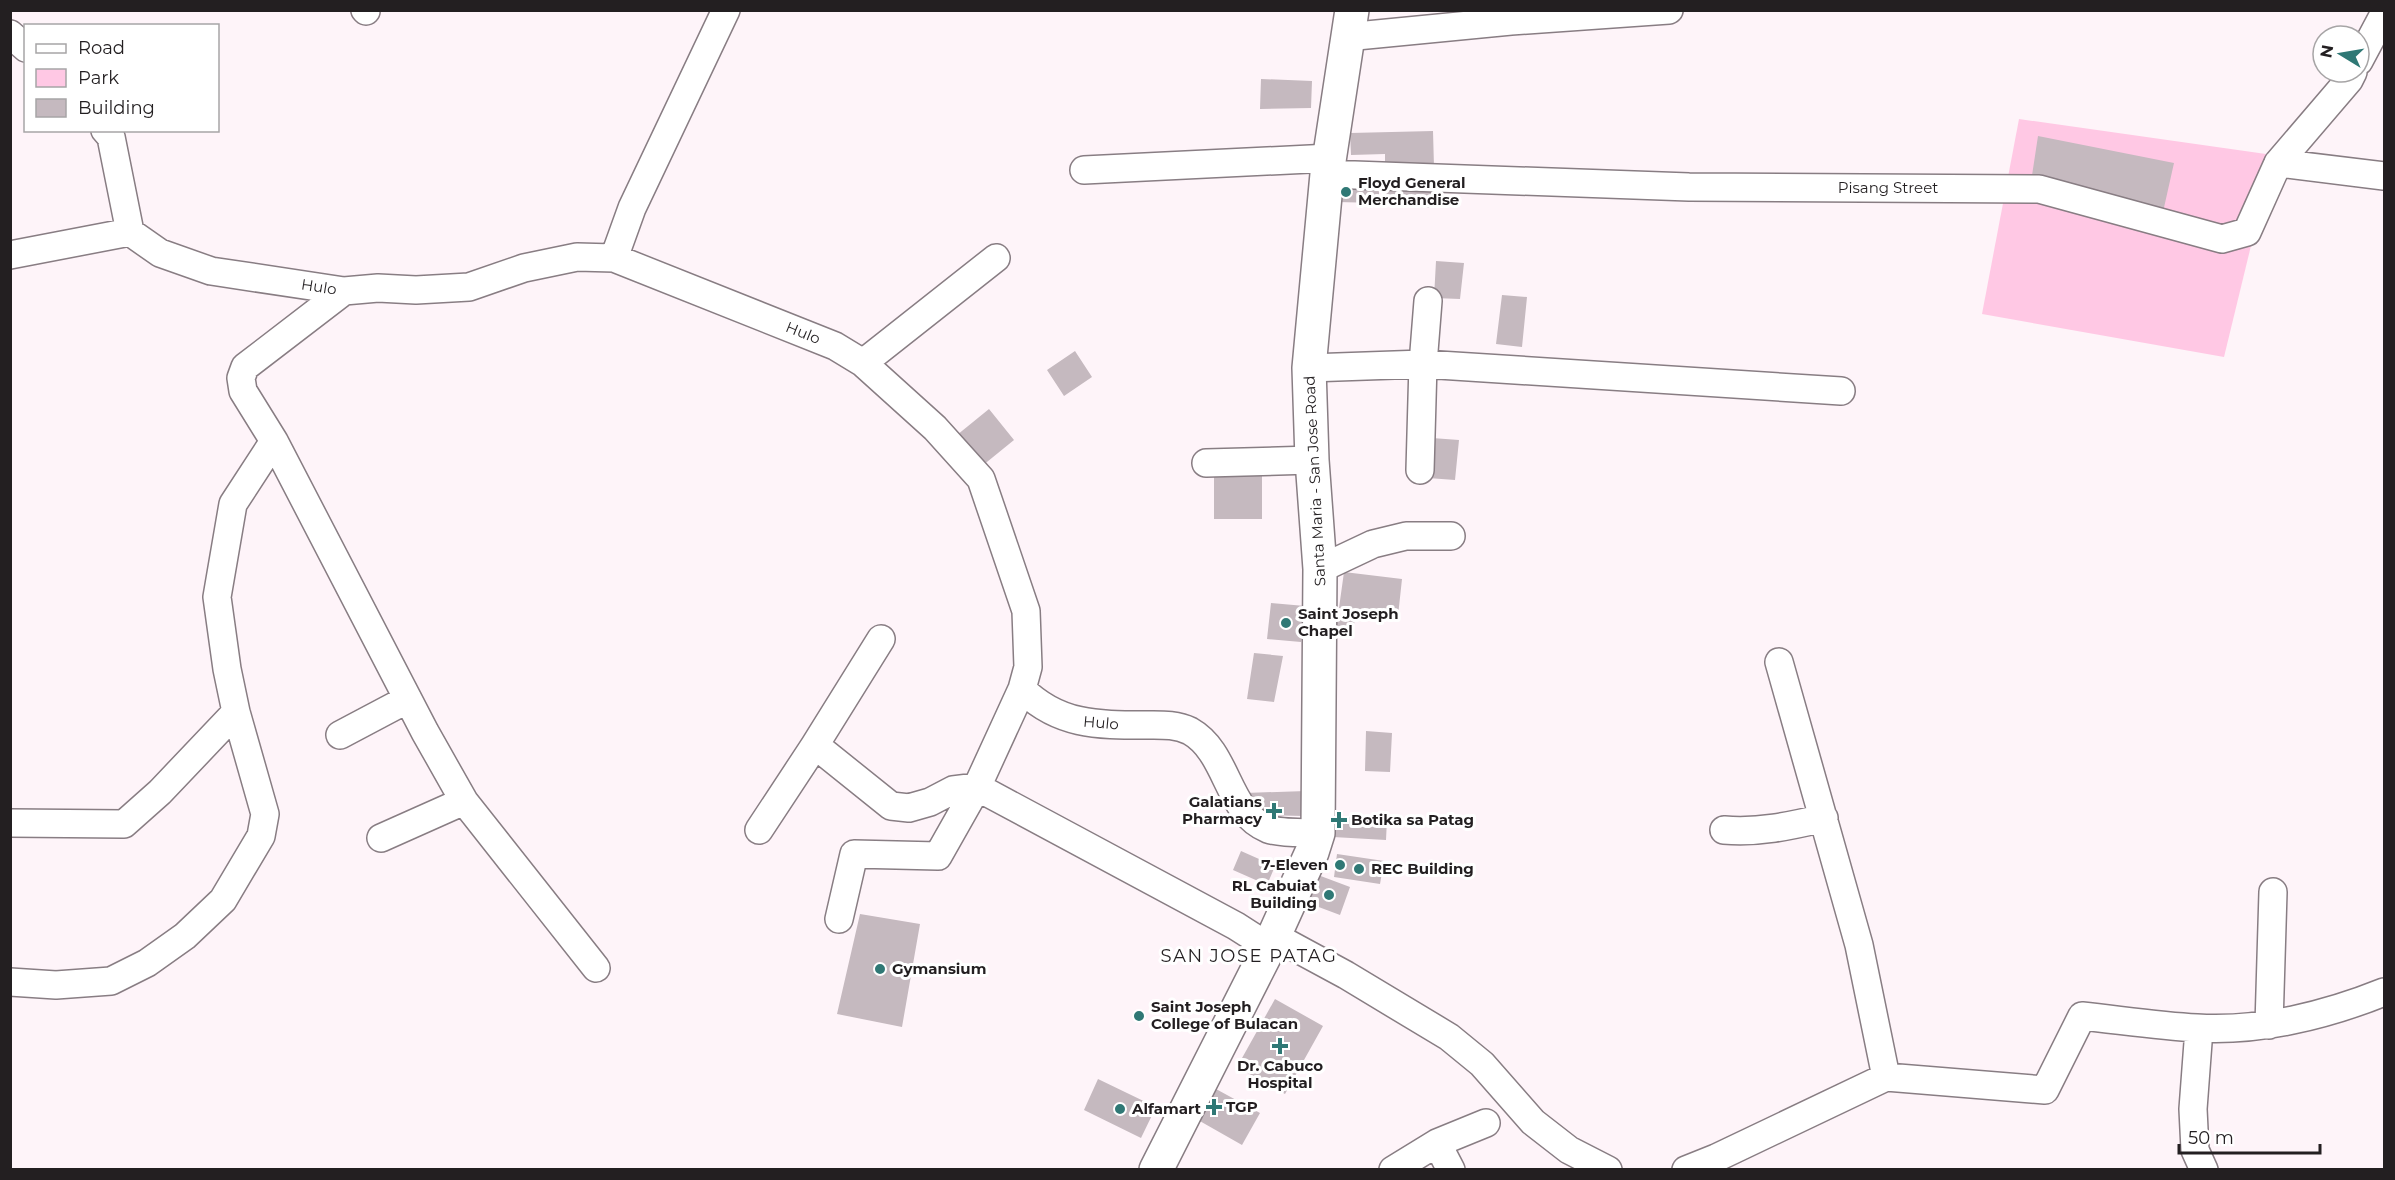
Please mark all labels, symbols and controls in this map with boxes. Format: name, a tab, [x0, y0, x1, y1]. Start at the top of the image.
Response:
legend	[24, 24, 219, 132]
north arrow	[2311, 24, 2371, 84]
text: Road	[78, 37, 125, 59]
text: N	[2316, 43, 2337, 59]
text: Park	[78, 67, 119, 89]
text: Building	[78, 97, 155, 119]
place label: Floyd General Merchandise	[1358, 173, 1466, 209]
street label: Pisang Street	[1838, 178, 1938, 197]
marker: Floyd General Merchandise	[1339, 185, 1353, 199]
street label: Hulo	[300, 274, 338, 299]
street label: Hulo	[783, 317, 823, 348]
street label: Santa Maria - San Jose Road	[1299, 375, 1330, 587]
place label: Saint Joseph Chapel	[1298, 604, 1399, 640]
marker: Saint Joseph Chapel	[1279, 616, 1293, 630]
street label: Hulo	[1082, 711, 1120, 734]
place label: Galatians Pharmacy	[1182, 792, 1263, 828]
marker: Galatians Pharmacy	[1267, 804, 1281, 818]
place label: Botika sa Patag	[1351, 810, 1474, 829]
marker: Botika sa Patag	[1332, 813, 1346, 827]
place label: 7-Eleven	[1261, 855, 1328, 874]
marker: 7-Eleven	[1333, 858, 1347, 872]
place label: REC Building	[1371, 859, 1474, 878]
marker: REC Building	[1352, 862, 1366, 876]
place label: RL Cabuiat Building	[1232, 876, 1317, 912]
marker: RL Cabuiat Building	[1322, 888, 1336, 902]
district label: SAN JOSE PATAG	[1160, 945, 1338, 967]
place label: Gymansium	[892, 959, 986, 978]
marker: Gymansium	[873, 962, 887, 976]
place label: Saint Joseph College of Bulacan	[1151, 997, 1298, 1033]
marker: Saint Joseph College of Bulacan	[1132, 1009, 1146, 1023]
marker: Dr. Cabuco Hospital	[1271, 1037, 1289, 1055]
place label: Dr. Cabuco Hospital	[1237, 1056, 1323, 1092]
place label: TGP	[1226, 1097, 1258, 1116]
place label: Alfamart	[1131, 1099, 1202, 1118]
marker: TGP	[1207, 1100, 1221, 1114]
marker: Alfamart	[1113, 1102, 1127, 1116]
scale bar	[2179, 1117, 2320, 1155]
text: 50 m	[2188, 1127, 2234, 1149]

